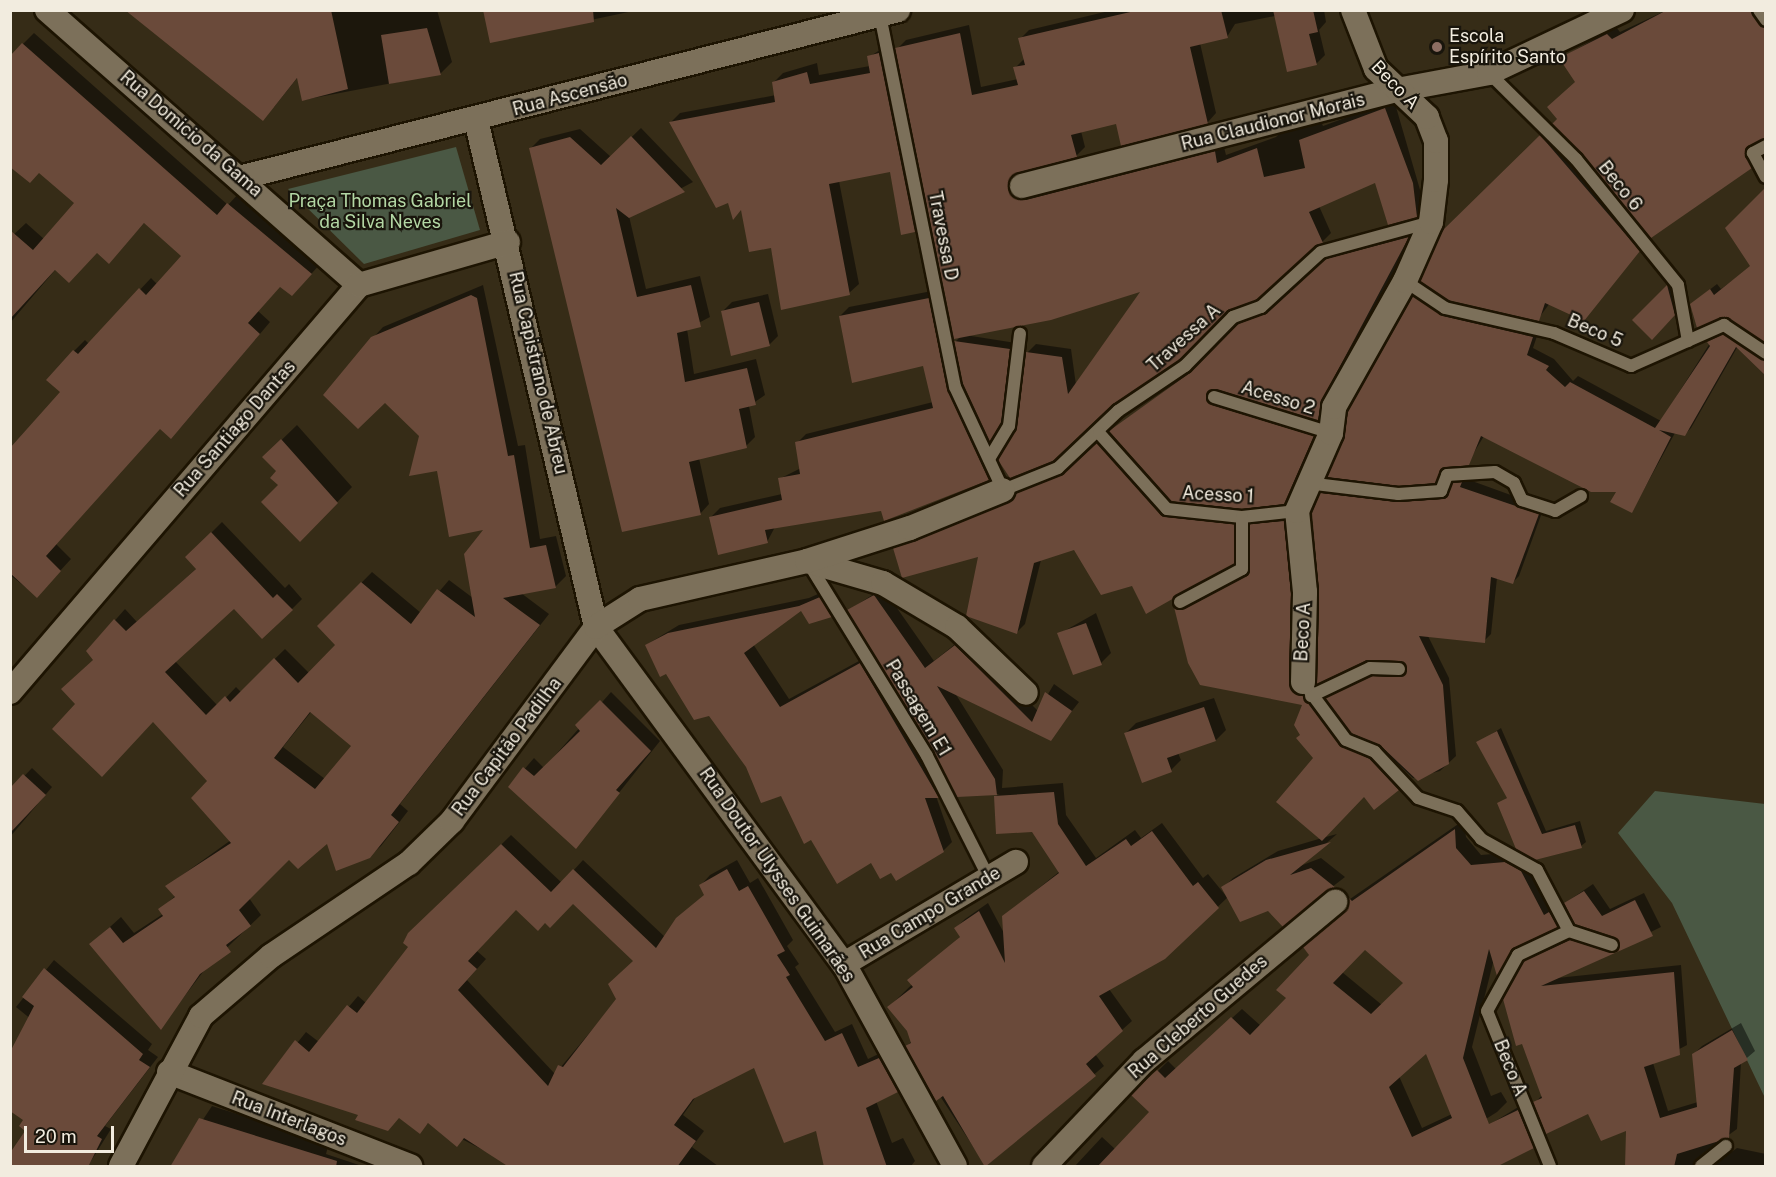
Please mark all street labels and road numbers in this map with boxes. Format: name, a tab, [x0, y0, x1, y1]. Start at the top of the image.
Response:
street label: Beco A	[1367, 56, 1423, 114]
street label: Rua Domicio da Gama	[115, 66, 267, 202]
street label: Rua Ascensão	[510, 69, 630, 121]
street label: Rua Claudionor Morais	[1179, 89, 1367, 155]
street label: Beco 6	[1593, 157, 1647, 215]
street label: Travessa D	[924, 190, 962, 282]
street label: Rua Capistrano de Abreu	[504, 269, 572, 477]
street label: Travessa A	[1143, 300, 1225, 376]
street label: Beco 5	[1564, 310, 1626, 352]
street label: Rua Santiago Dantas	[170, 356, 300, 502]
street label: Acesso 2	[1239, 377, 1317, 419]
street label: Acesso 1	[1181, 482, 1255, 508]
street label: Beco A	[1291, 602, 1315, 662]
street label: Passagem E1	[881, 656, 955, 760]
street label: Rua Capitão Padilha	[448, 673, 566, 821]
street label: Rua Doutor Ulysses Guimarães	[694, 764, 860, 986]
street label: Rua Campo Grande	[855, 862, 1005, 964]
street label: Rua Cleberto Guedes	[1124, 951, 1272, 1083]
street label: Beco A	[1489, 1036, 1531, 1100]
street label: Rua Interlagos	[228, 1087, 350, 1151]

